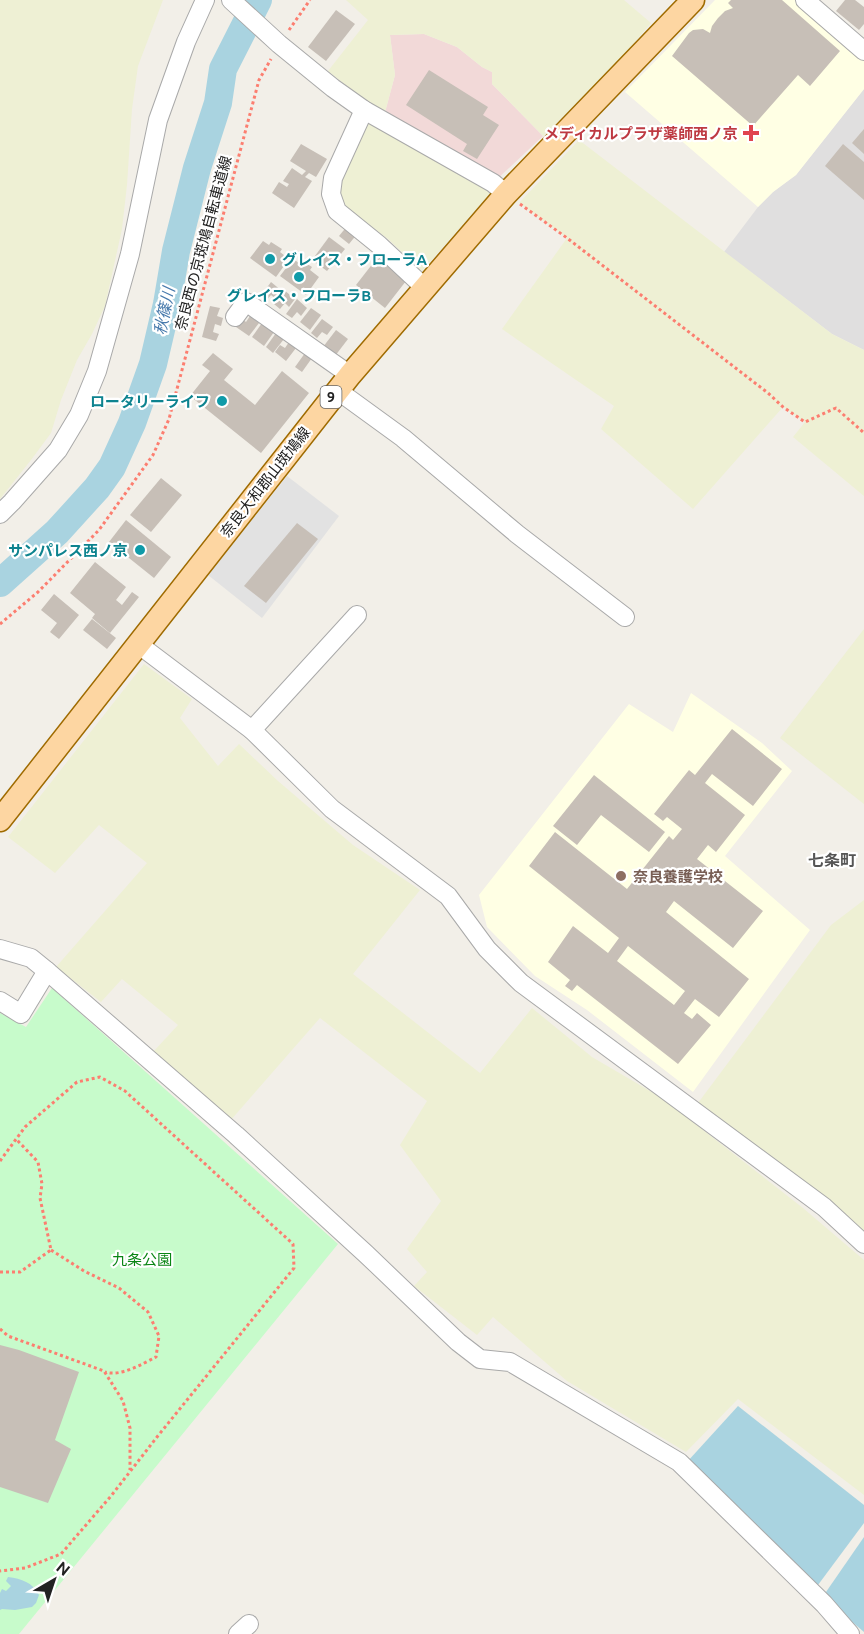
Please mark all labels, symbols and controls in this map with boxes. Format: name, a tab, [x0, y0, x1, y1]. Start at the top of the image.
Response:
marker: メディカルプラザ薬師西ノ京	[742, 124, 760, 142]
place label: メディカルプラザ薬師西ノ京	[544, 125, 738, 142]
street label: 奈良西の京斑鳩自転車道線	[171, 154, 235, 332]
place label: グレイス・フローラA	[282, 251, 428, 268]
marker: グレイス・フローラA	[263, 252, 277, 266]
marker: グレイス・フローラB	[292, 270, 306, 284]
water label: 秋篠川	[151, 284, 178, 336]
place label: グレイス・フローラB	[227, 287, 371, 304]
road number: 9	[320, 386, 342, 408]
place label: ロータリーライフ	[90, 393, 210, 410]
marker: ロータリーライフ	[215, 394, 229, 408]
street label: 奈良大和郡山斑鳩線	[217, 424, 313, 540]
place label: サンパレス西ノ京	[8, 542, 128, 559]
marker: サンパレス西ノ京	[133, 543, 147, 557]
district label: 七条町	[808, 851, 856, 869]
place label: 奈良養護学校	[633, 868, 723, 885]
marker: 奈良養護学校	[614, 869, 628, 883]
park label: 九条公園	[112, 1251, 172, 1268]
north arrow	[24, 1550, 84, 1610]
text: N	[53, 1558, 74, 1579]

